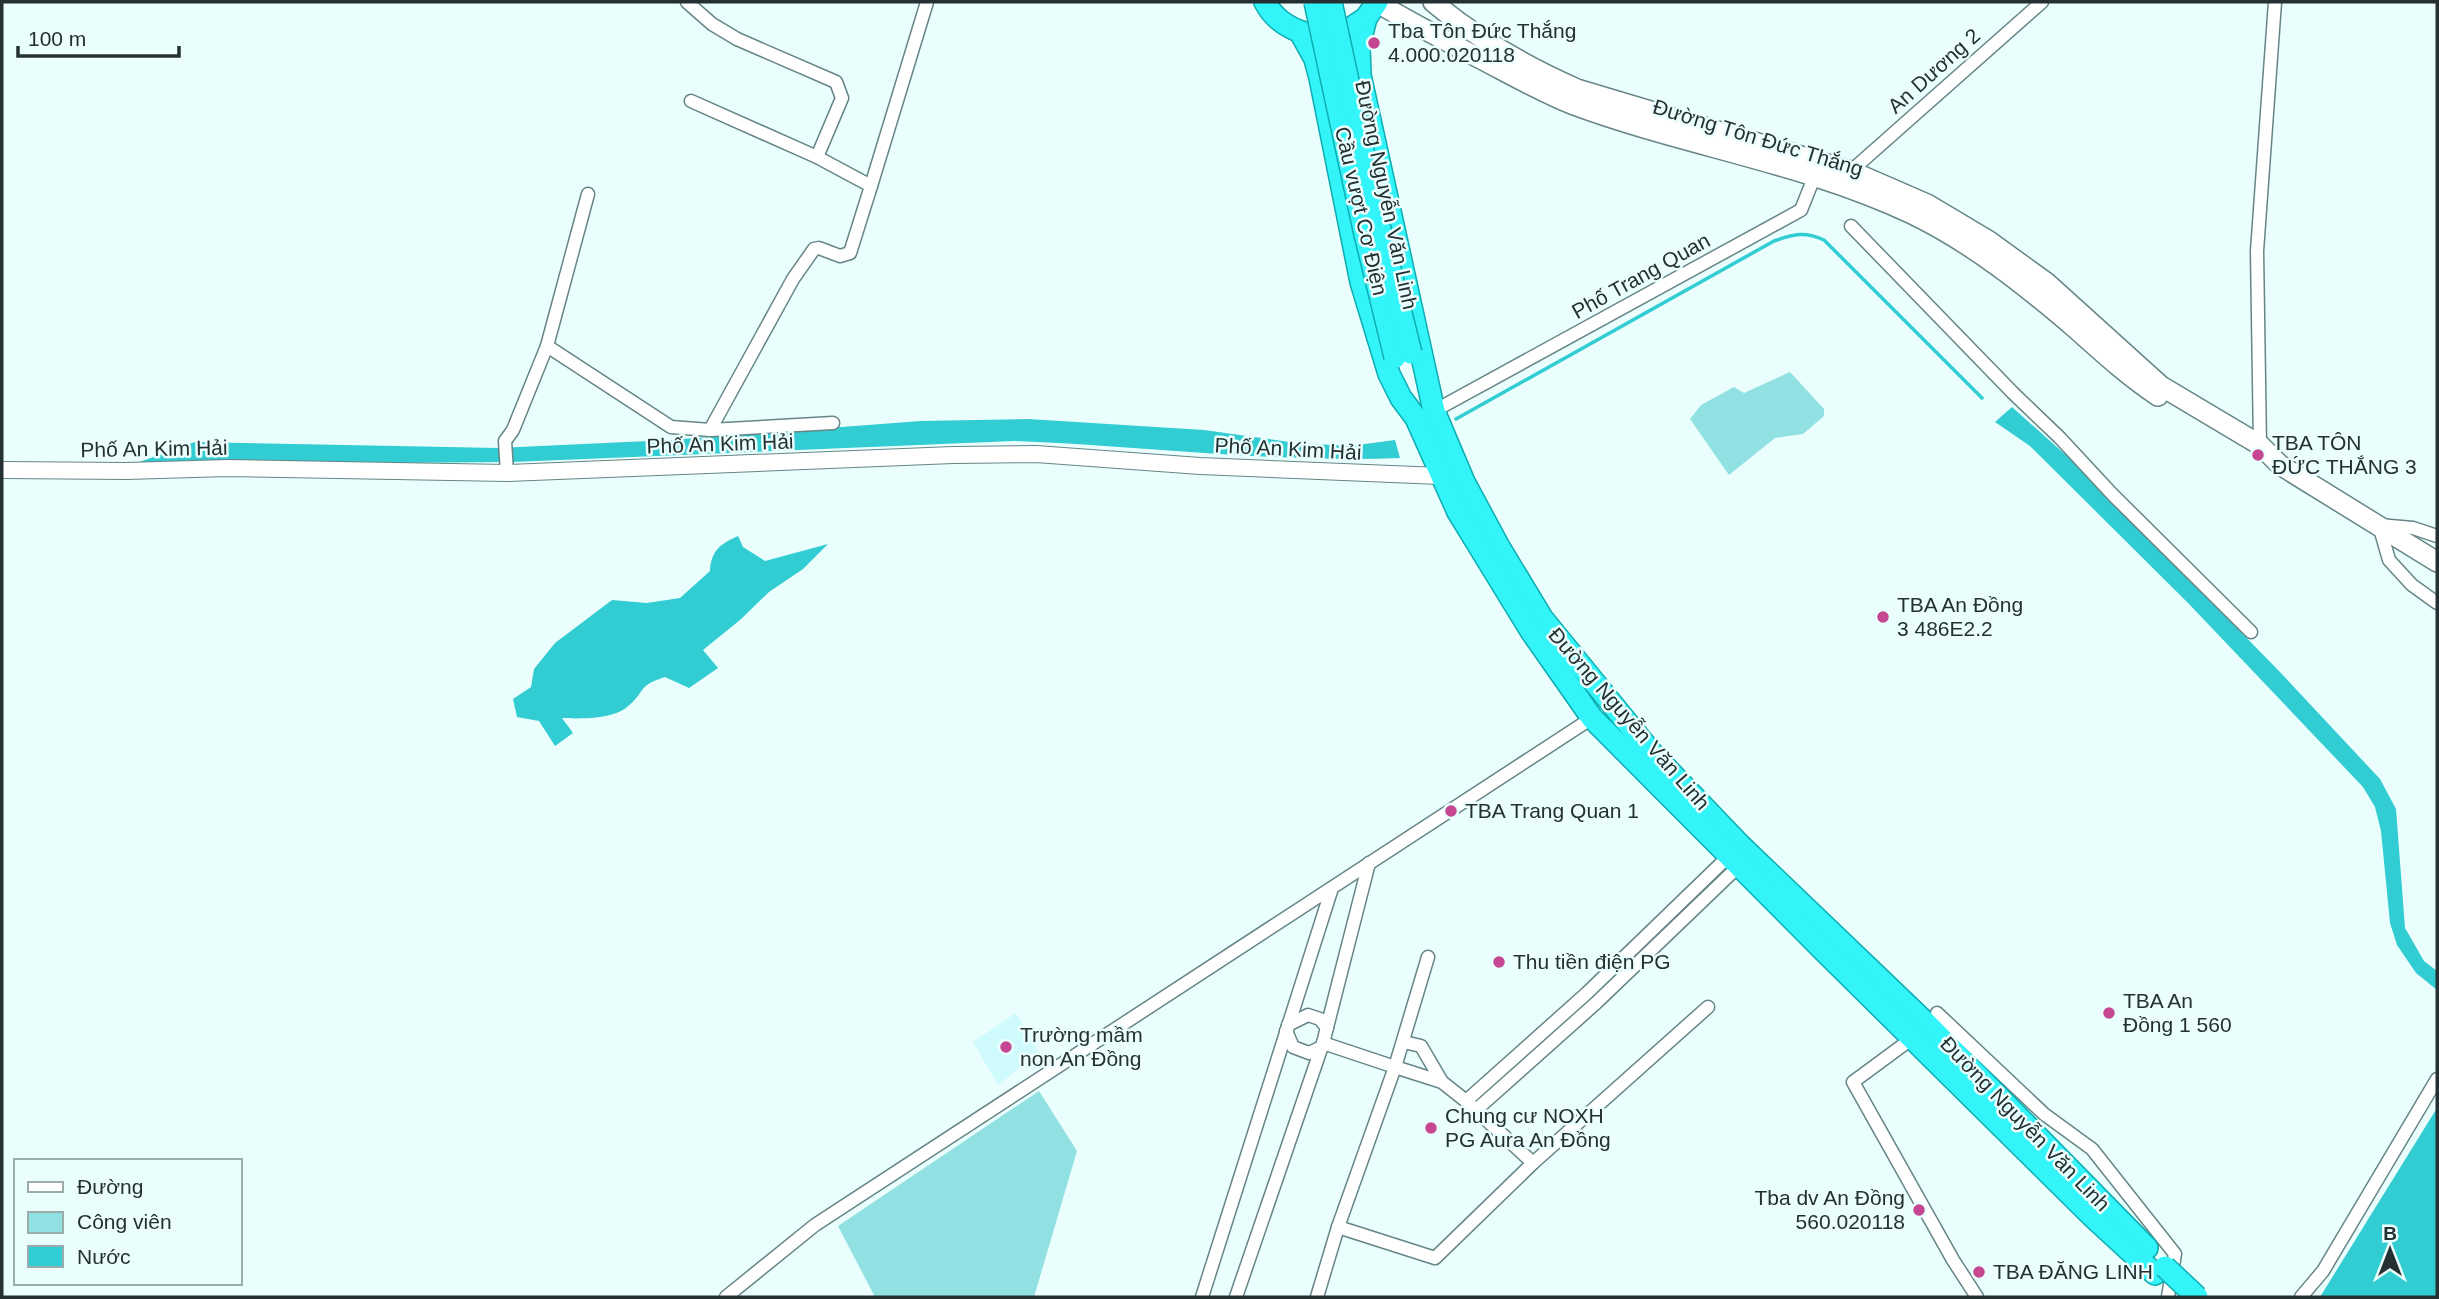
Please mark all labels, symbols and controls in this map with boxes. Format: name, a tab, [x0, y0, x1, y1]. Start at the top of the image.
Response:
scale bar	[18, 14, 178, 58]
place label: Tba Tôn Đức Thắng 4.000.020118	[1388, 19, 1576, 66]
street label: An Dương 2	[1883, 23, 1984, 118]
text: 100 m	[28, 27, 86, 50]
marker: Tba Tôn Đức Thắng 4.000.020118	[1366, 35, 1382, 51]
street label: Đường Nguyễn Văn Linh	[1351, 78, 1422, 311]
street label: Đường Tôn Đức Thắng	[1650, 95, 1866, 180]
street label: Cầu vượt Cơ Điện	[1331, 124, 1392, 297]
street label: Phố Trang Quan	[1568, 228, 1714, 323]
street label: Phố An Kim Hải	[646, 429, 794, 458]
place label: TBA TÔN ĐỨC THẮNG 3	[2272, 431, 2417, 478]
street label: Phố An Kim Hải	[1214, 433, 1362, 464]
street label: Phố An Kim Hải	[80, 436, 228, 461]
marker: TBA TÔN ĐỨC THẮNG 3	[2250, 447, 2266, 463]
place label: TBA An Đồng 3 486E2.2	[1897, 593, 2023, 640]
marker: TBA An Đồng 3 486E2.2	[1875, 609, 1891, 625]
street label: Đường Nguyễn Văn Linh	[1544, 623, 1715, 814]
place label: TBA Trang Quan 1	[1465, 799, 1639, 822]
marker: TBA Trang Quan 1	[1443, 803, 1459, 819]
place label: Thu tiền điện PG	[1513, 950, 1671, 973]
marker: Thu tiền điện PG	[1491, 954, 1507, 970]
place label: TBA An Đồng 1 560	[2123, 989, 2232, 1036]
marker: TBA An Đồng 1 560	[2101, 1005, 2117, 1021]
place label: Trường mầm non An Đồng	[1020, 1023, 1143, 1070]
street label: Đường Nguyễn Văn Linh	[1936, 1032, 2115, 1216]
marker: Trường mầm non An Đồng	[998, 1039, 1014, 1055]
place label: Chung cư NOXH PG Aura An Đồng	[1445, 1104, 1611, 1151]
marker: Chung cư NOXH PG Aura An Đồng	[1423, 1120, 1439, 1136]
legend	[14, 1159, 242, 1285]
text: Đường	[77, 1175, 143, 1198]
place label: Tba dv An Đồng 560.020118	[1754, 1186, 1905, 1233]
marker: Tba dv An Đồng 560.020118	[1911, 1202, 1927, 1218]
text: Công viên	[77, 1210, 172, 1233]
north arrow	[2355, 1215, 2425, 1285]
text: B	[2383, 1223, 2397, 1244]
text: Nước	[77, 1245, 131, 1268]
place label: TBA ĐĂNG LINH	[1993, 1260, 2153, 1283]
marker: TBA ĐĂNG LINH	[1971, 1264, 1987, 1280]

